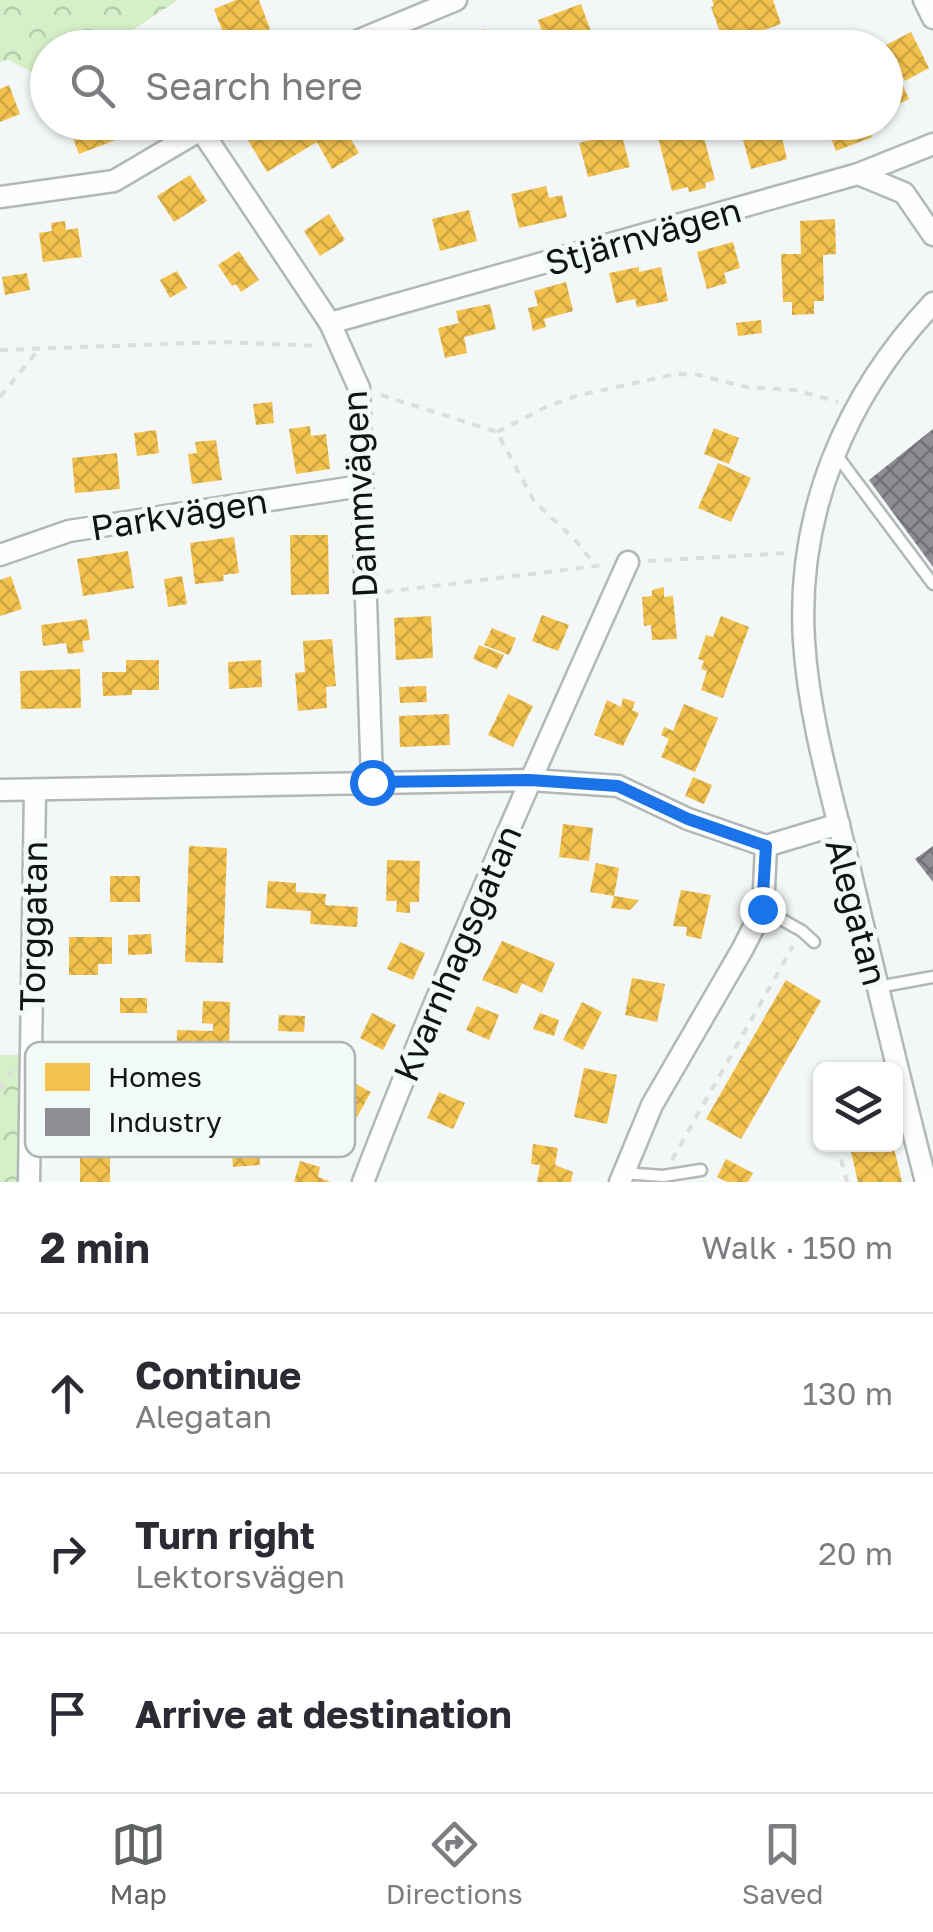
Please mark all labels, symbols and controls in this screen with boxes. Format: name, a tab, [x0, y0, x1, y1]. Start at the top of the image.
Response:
search box	[30, 30, 903, 140]
icon: search	[65, 58, 120, 113]
text: Search here	[145, 63, 363, 108]
street label: Stjärnvägen	[540, 188, 746, 284]
street label: Dammvägen	[333, 389, 385, 599]
street label: Parkvägen	[88, 479, 270, 549]
route start	[350, 760, 396, 806]
street label: Kvarnhagsgatan	[384, 819, 530, 1087]
street label: Alegatan	[817, 834, 897, 990]
street label: Torggatan	[11, 840, 55, 1012]
route end	[740, 887, 786, 933]
legend	[25, 1042, 355, 1157]
text: Homes	[108, 1060, 202, 1093]
map controls	[813, 1062, 903, 1152]
button: layers	[813, 1062, 903, 1152]
text: Industry	[108, 1105, 222, 1138]
text: 2 min	[40, 1222, 150, 1272]
text: Walk · 150 m	[701, 1228, 893, 1266]
text: Continue	[135, 1352, 301, 1397]
icon: ahead	[40, 1366, 95, 1421]
text: 130 m	[803, 1374, 893, 1412]
text: Alegatan	[135, 1397, 272, 1435]
text: Turn right	[135, 1512, 315, 1557]
icon: right	[40, 1526, 95, 1581]
text: 20 m	[818, 1534, 893, 1572]
text: Lektorsvägen	[135, 1557, 345, 1595]
icon: arrive	[40, 1686, 95, 1741]
text: Arrive at destination	[135, 1691, 512, 1736]
tab: Map	[110, 1817, 167, 1910]
tab: Directions	[386, 1817, 523, 1910]
tab: Saved	[742, 1817, 823, 1910]

